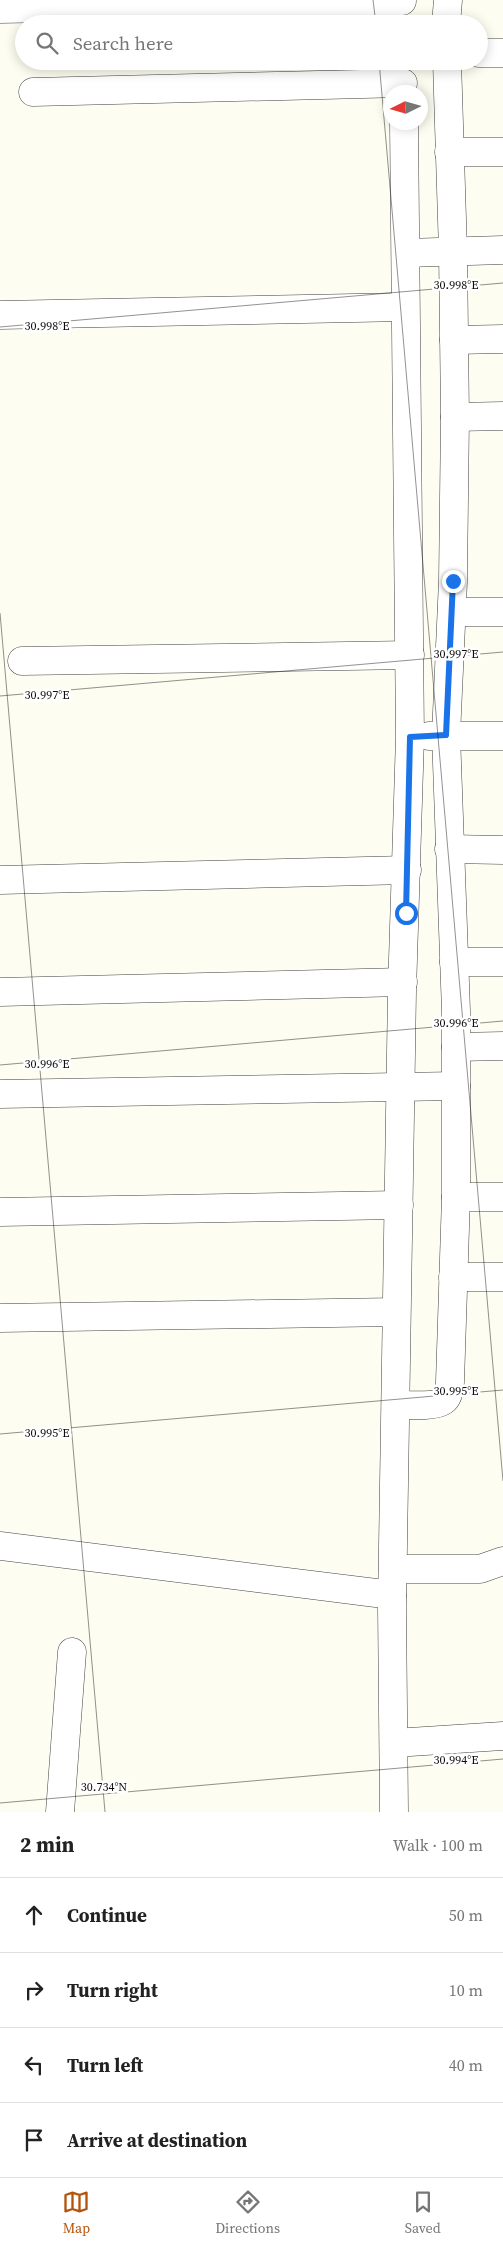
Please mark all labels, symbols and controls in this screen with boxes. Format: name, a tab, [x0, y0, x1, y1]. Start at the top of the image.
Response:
search box	[15, 15, 488, 70]
icon: search	[33, 29, 61, 57]
text: Search here	[73, 30, 173, 56]
north arrow	[383, 85, 428, 130]
text: 30.998°E	[434, 277, 478, 293]
text: 30.998°E	[25, 318, 69, 334]
route end	[442, 570, 465, 593]
text: 30.997°E	[434, 646, 478, 662]
text: 30.997°E	[25, 687, 69, 703]
route start	[395, 902, 418, 925]
text: 30.996°E	[434, 1015, 478, 1031]
text: 30.996°E	[25, 1056, 69, 1072]
text: 30.995°E	[434, 1383, 478, 1399]
text: 30.995°E	[25, 1425, 69, 1441]
text: 30.994°E	[434, 1752, 478, 1768]
text: 30.734°N	[81, 1779, 127, 1795]
text: 2 min	[20, 1830, 75, 1859]
text: Walk · 100 m	[393, 1834, 483, 1856]
icon: ahead	[20, 1901, 48, 1929]
text: Continue	[67, 1902, 147, 1928]
text: 50 m	[449, 1904, 483, 1926]
icon: right	[20, 1976, 48, 2004]
text: Turn right	[67, 1977, 158, 2003]
text: 10 m	[449, 1979, 483, 2001]
icon: left	[20, 2051, 48, 2079]
text: Turn left	[67, 2052, 143, 2078]
text: 40 m	[449, 2054, 483, 2076]
icon: arrive	[20, 2126, 48, 2154]
text: Arrive at destination	[67, 2127, 247, 2153]
tab: Map	[62, 2188, 90, 2238]
tab: Directions	[215, 2188, 280, 2238]
tab: Saved	[405, 2188, 441, 2238]

